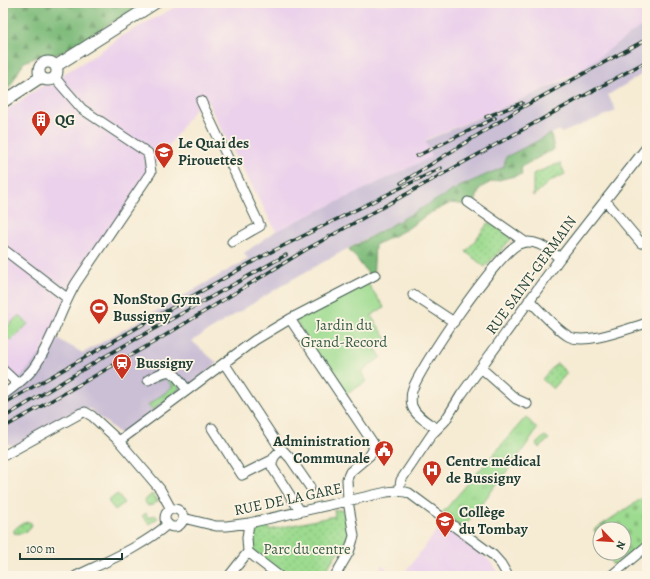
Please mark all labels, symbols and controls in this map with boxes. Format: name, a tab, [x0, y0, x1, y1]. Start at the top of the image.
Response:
building icon: QG	[30, 109, 52, 137]
place label: QG	[55, 110, 75, 130]
place label: Le Quai des Pirouettes	[178, 133, 249, 170]
school or university icon: Le Quai des Pirouettes	[153, 141, 175, 169]
street label: RUE SAINT-GERMAIN	[481, 211, 581, 338]
place label: NonStop Gym Bussigny	[113, 289, 201, 326]
sports icon: NonStop Gym Bussigny	[88, 297, 110, 325]
park label: Jardin du Grand-Record	[301, 315, 388, 352]
station icon: Bussigny	[111, 352, 133, 380]
place label: Bussigny	[136, 353, 194, 373]
place label: Administration Communale	[272, 431, 371, 468]
public building icon: Administration Communale	[373, 439, 395, 467]
place label: Centre médical de Bussigny	[446, 451, 540, 488]
hospital icon: Centre médical de Bussigny	[421, 459, 443, 487]
street label: RUE DE LA GARE	[232, 478, 344, 520]
place label: Collège du Tombay	[459, 502, 529, 539]
school or university icon: Collège du Tombay	[434, 510, 456, 538]
north arrow	[592, 521, 632, 561]
scale bar	[20, 535, 122, 561]
text: N	[612, 538, 629, 552]
park label: Parc du centre	[263, 539, 351, 559]
text: 100 m	[26, 541, 55, 557]

